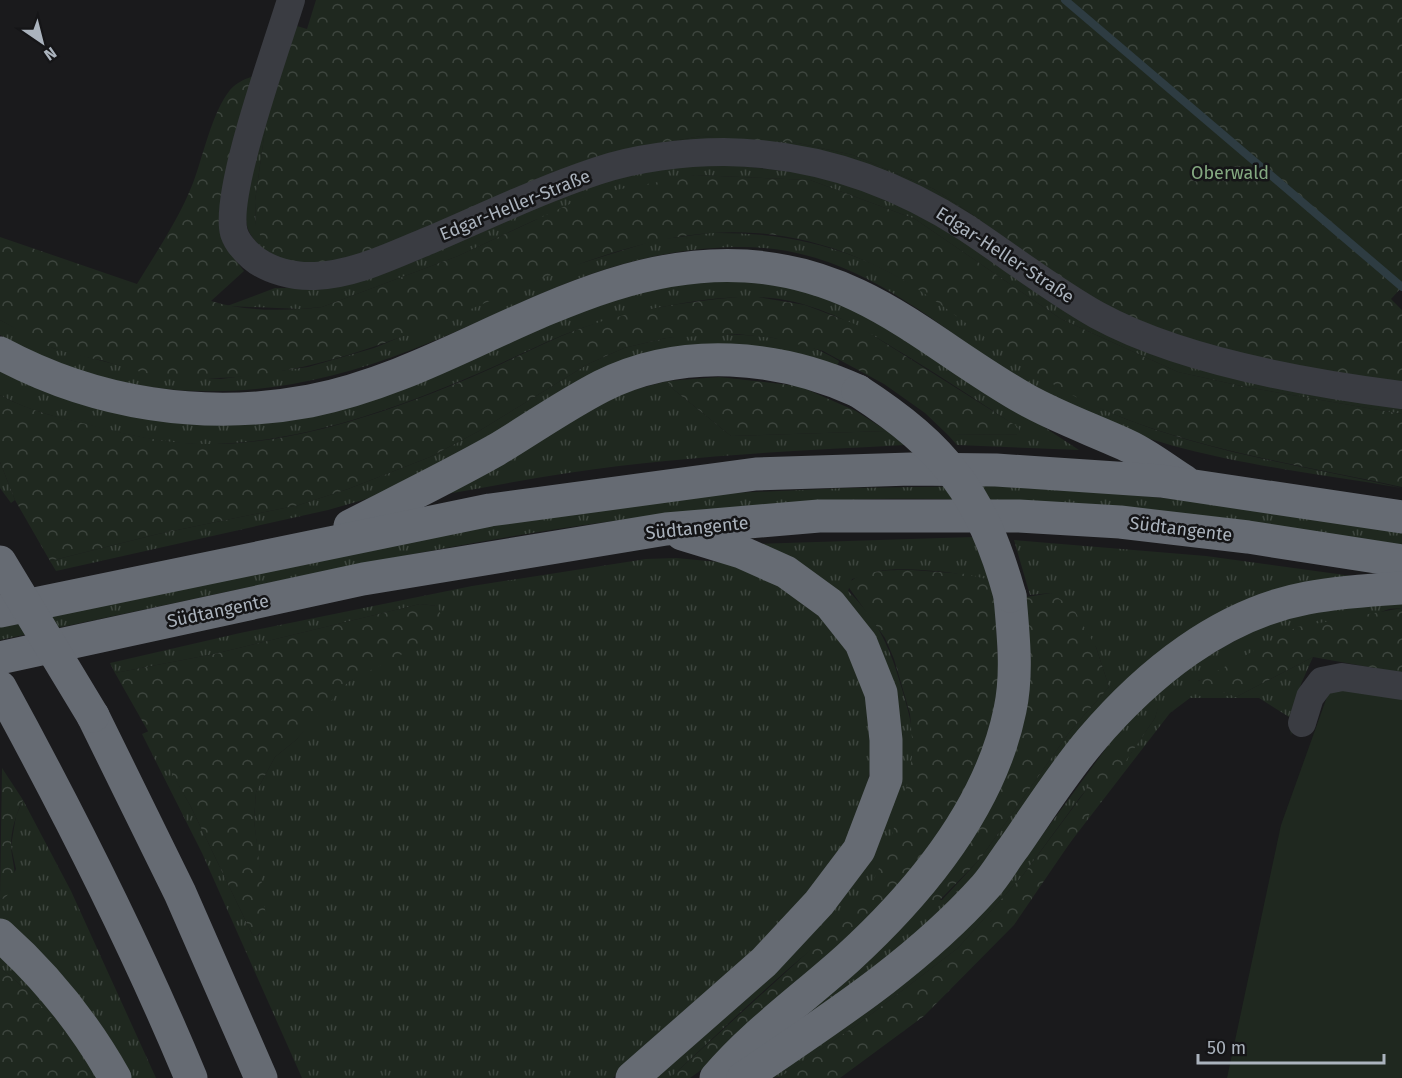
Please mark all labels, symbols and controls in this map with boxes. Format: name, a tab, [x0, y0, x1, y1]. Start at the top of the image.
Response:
north arrow	[12, 12, 72, 72]
text: N	[41, 43, 60, 65]
park label: Oberwald	[1191, 162, 1269, 184]
street label: Edgar-Heller-Straße	[436, 165, 594, 245]
street label: Edgar-Heller-Straße	[932, 202, 1078, 308]
street label: Südtangente	[645, 512, 749, 544]
street label: Südtangente	[1128, 512, 1234, 546]
street label: Südtangente	[165, 590, 271, 632]
scale bar	[1198, 1027, 1384, 1065]
text: 50 m	[1207, 1037, 1246, 1059]

